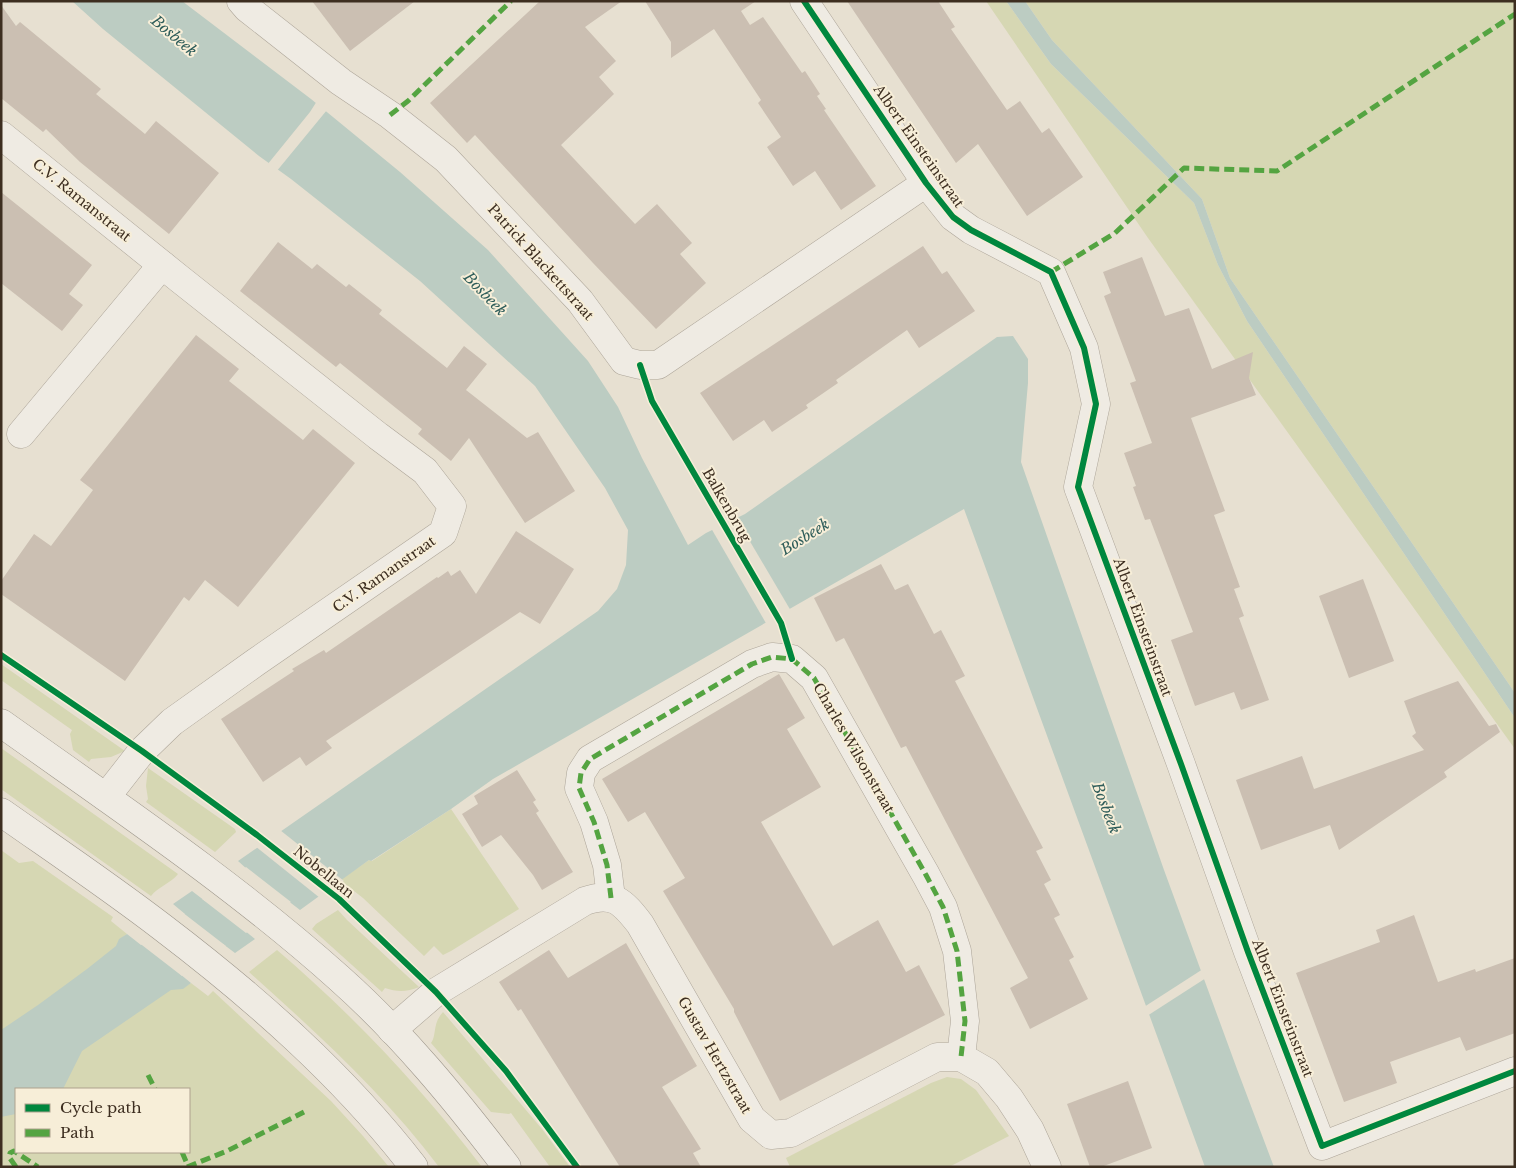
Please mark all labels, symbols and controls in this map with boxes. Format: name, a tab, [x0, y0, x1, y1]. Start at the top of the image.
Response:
water label: Bosbeek	[147, 10, 201, 60]
street label: Albert Einsteinstraat	[869, 80, 969, 212]
street label: C.V. Ramanstraat	[29, 155, 135, 246]
street label: Patrick Blackettstraat	[484, 200, 598, 324]
water label: Bosbeek	[459, 267, 511, 320]
street label: Balkenbrug	[699, 465, 756, 546]
water label: Bosbeek	[776, 514, 833, 559]
street label: C.V. Ramanstraat	[329, 531, 440, 616]
street label: Albert Einsteinstraat	[1109, 554, 1177, 699]
street label: Charles Wilsonstraat	[809, 680, 899, 817]
water label: Bosbeek	[1088, 778, 1125, 836]
street label: Nobellaan	[290, 842, 358, 902]
street label: Albert Einsteinstraat	[1248, 936, 1318, 1080]
street label: Gustav Hertzstraat	[674, 993, 756, 1117]
legend	[15, 1088, 190, 1153]
text: Cycle path	[60, 1098, 142, 1117]
text: Path	[60, 1123, 94, 1142]

